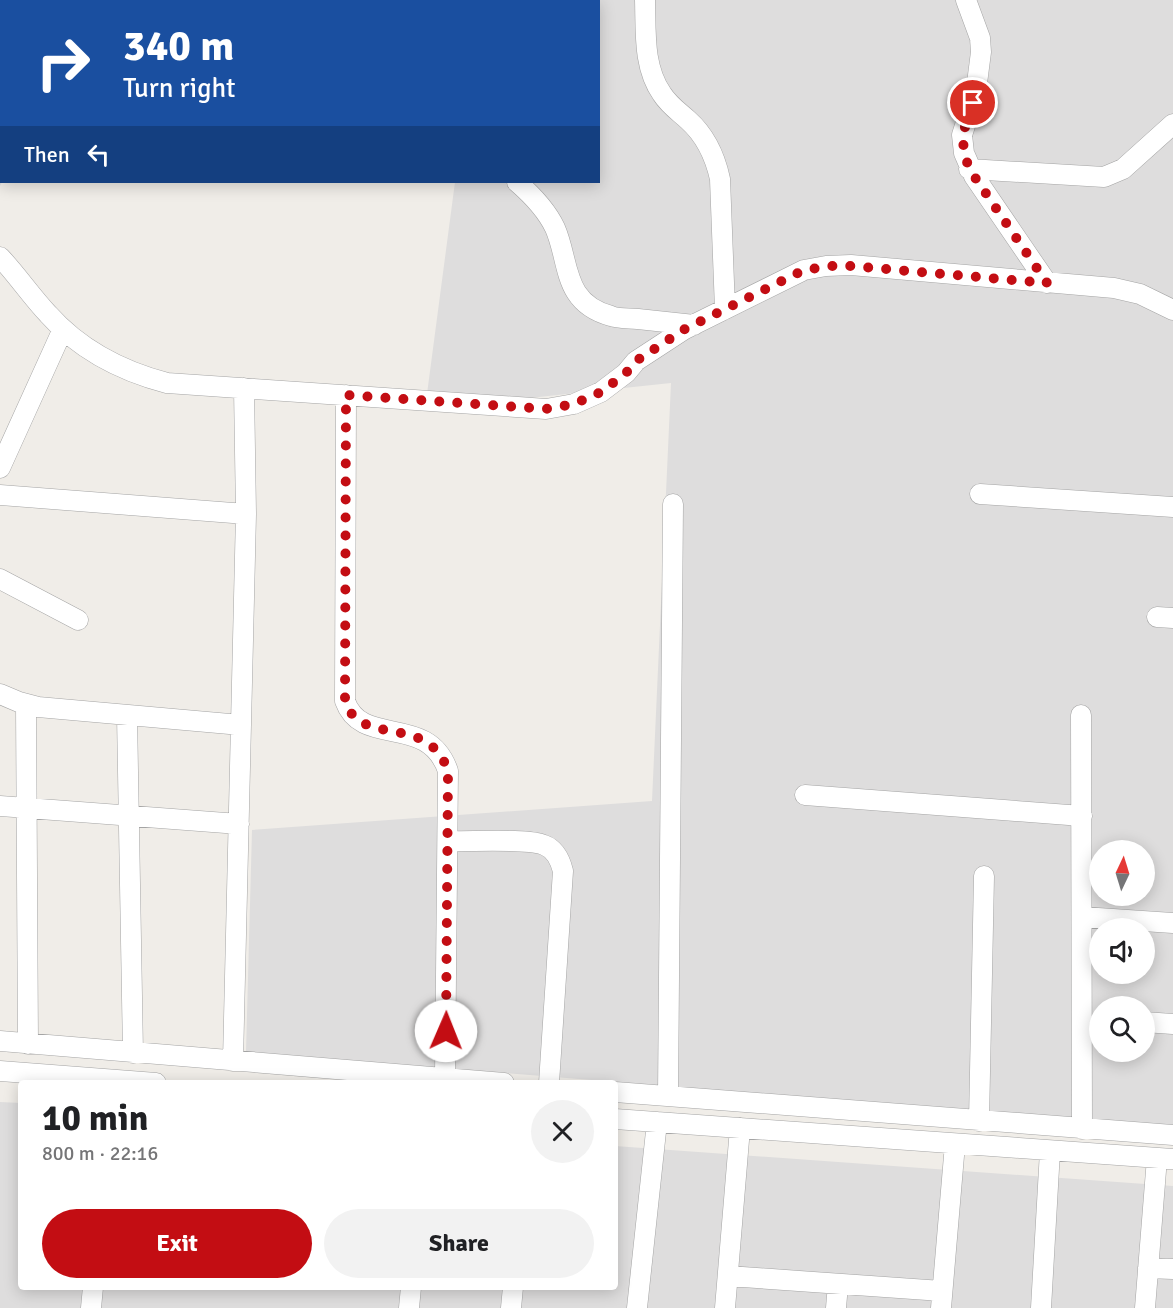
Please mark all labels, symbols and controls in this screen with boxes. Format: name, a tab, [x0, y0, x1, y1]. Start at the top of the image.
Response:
text: 340 m	[123, 21, 234, 72]
icon: right	[24, 24, 102, 102]
text: Turn right	[123, 72, 236, 105]
pin	[947, 77, 998, 128]
icon: arrive	[956, 86, 989, 119]
icon: left	[82, 138, 115, 171]
text: Then	[24, 141, 70, 168]
north arrow	[1089, 840, 1155, 906]
map controls	[1089, 840, 1155, 1062]
button: sound	[1089, 918, 1155, 984]
button: search	[1089, 996, 1155, 1062]
position arrow	[414, 999, 478, 1063]
text: 10 min	[42, 1096, 148, 1141]
button: close	[531, 1100, 594, 1163]
text: 800 m · 22:16	[42, 1141, 158, 1166]
button: Exit	[42, 1209, 312, 1278]
button: Share	[324, 1209, 594, 1278]

